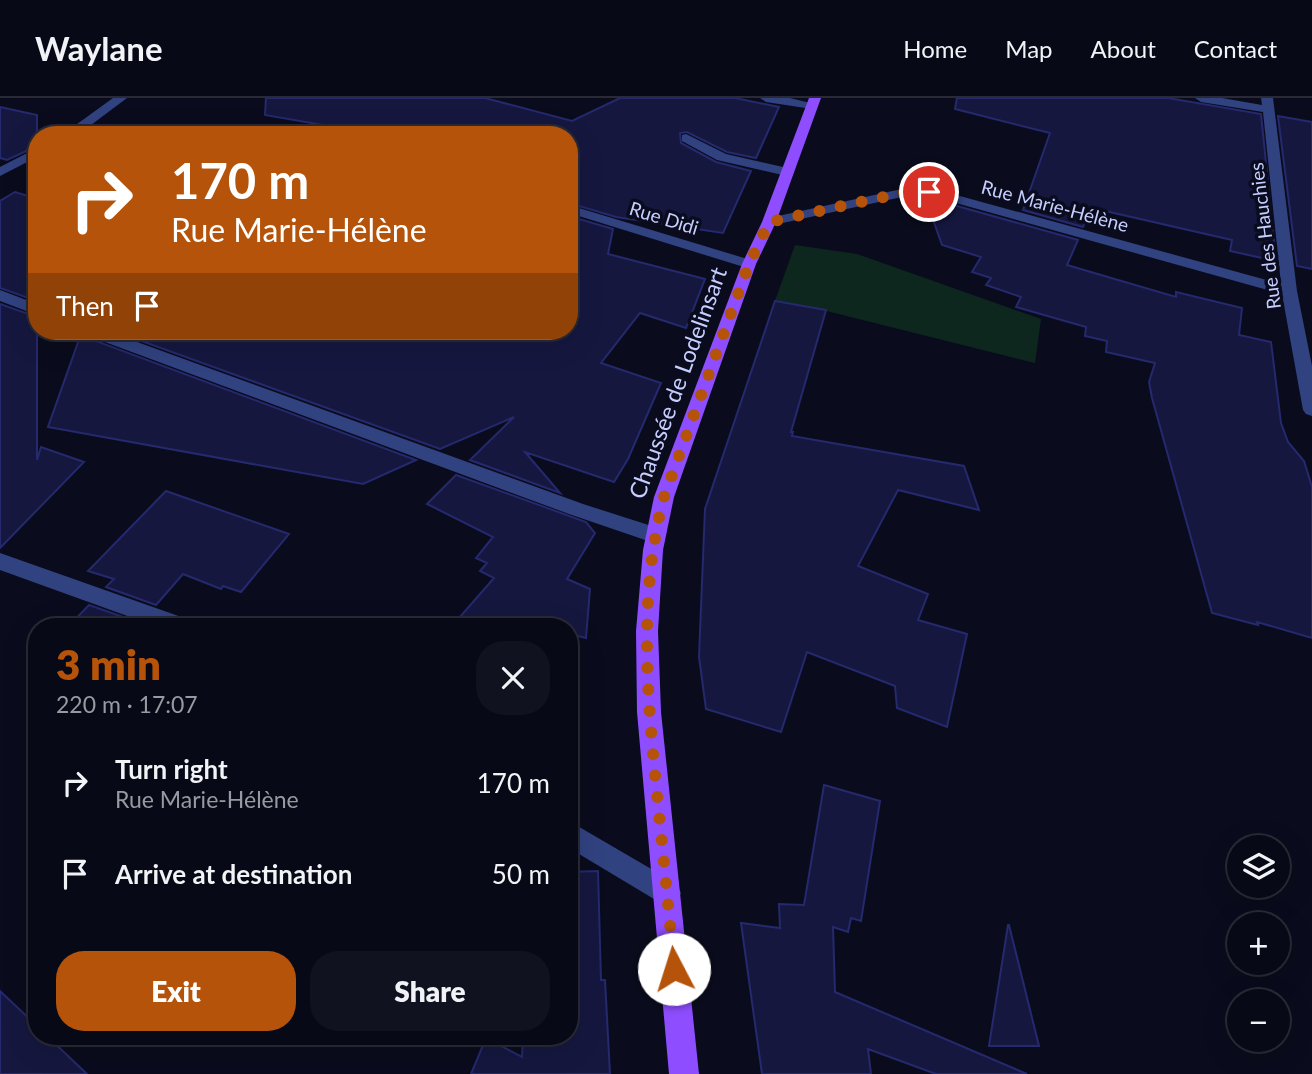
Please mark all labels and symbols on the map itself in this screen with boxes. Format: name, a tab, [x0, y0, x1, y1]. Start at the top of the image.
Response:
street label: Rue des Hauchies	[1244, 161, 1285, 311]
pin	[899, 162, 959, 222]
street label: Rue Marie-Hélène	[979, 175, 1131, 236]
street label: Rue Didi	[627, 196, 701, 239]
street label: Chaussée de Lodelinsart	[622, 262, 732, 502]
position arrow	[637, 932, 711, 1006]

